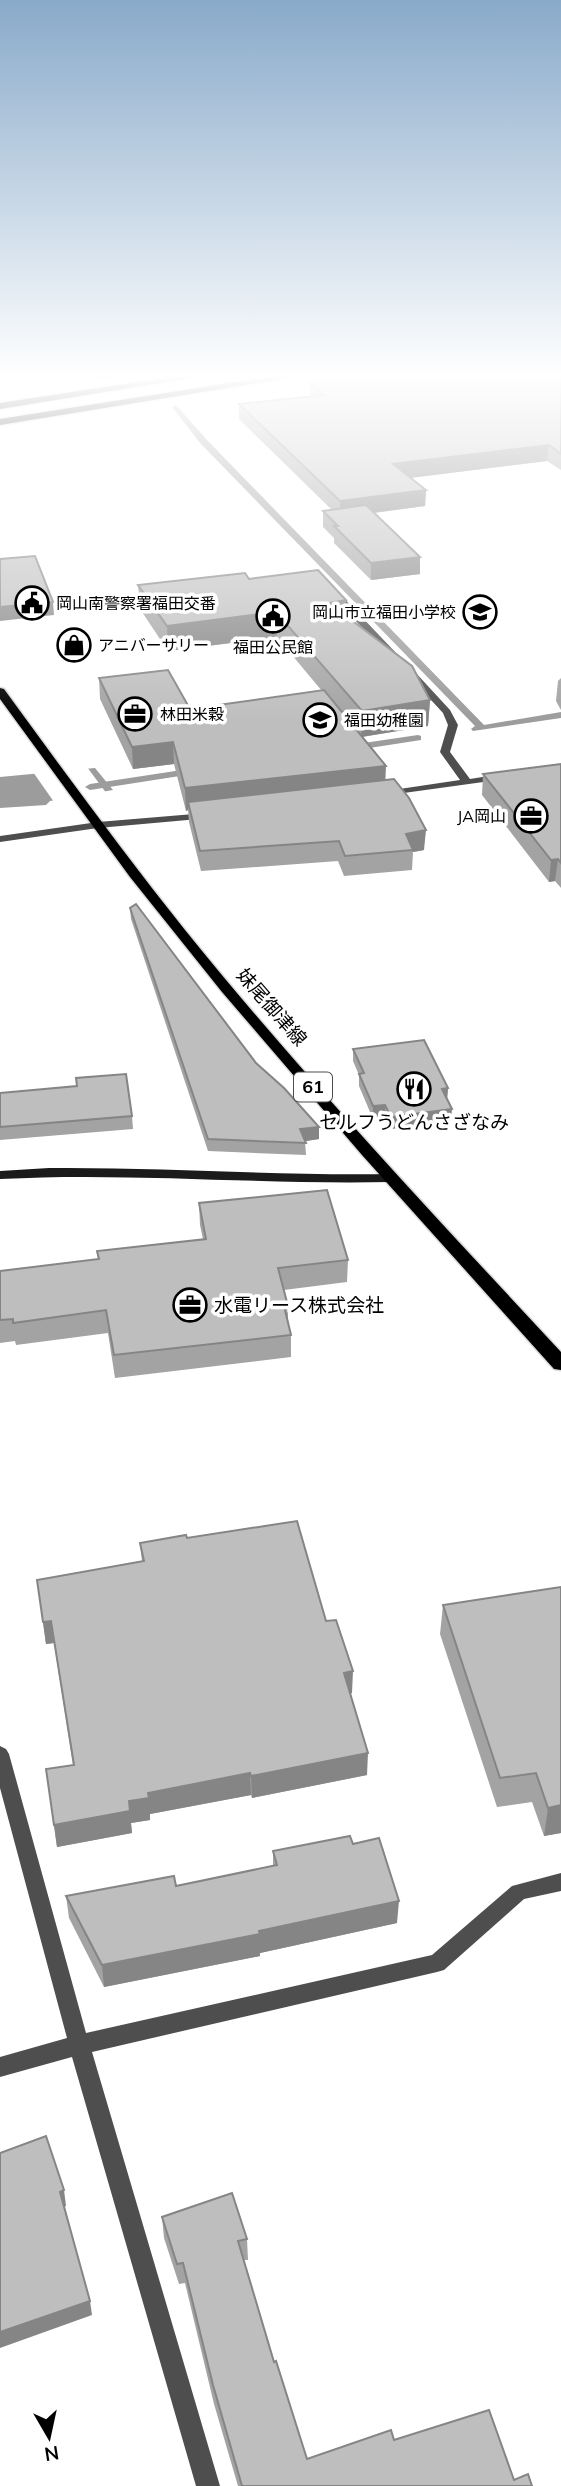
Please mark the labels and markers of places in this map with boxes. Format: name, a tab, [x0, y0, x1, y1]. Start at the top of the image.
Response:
public building icon: 岡山南警察署福田交番	[13, 584, 51, 622]
place label: 岡山南警察署福田交番	[56, 593, 216, 613]
school or university icon: 岡山市立福田小学校	[461, 593, 499, 631]
public building icon: 福田公民館	[254, 597, 292, 635]
place label: 岡山市立福田小学校	[312, 602, 456, 622]
shop icon: アニバーサリー	[55, 626, 93, 664]
place label: アニバーサリー	[98, 635, 209, 655]
place label: 福田公民館	[233, 637, 313, 657]
office icon: 林田米穀	[116, 695, 154, 733]
school or university icon: 福田幼稚園	[301, 701, 339, 739]
place label: 林田米穀	[160, 704, 224, 724]
place label: 福田幼稚園	[344, 710, 424, 730]
office icon: JA岡山	[512, 797, 550, 835]
place label: JA岡山	[457, 806, 506, 826]
restaurant icon: セルフうどんさざなみ	[395, 1070, 433, 1108]
place label: セルフうどんさざなみ	[319, 1110, 509, 1134]
office icon: 水電リース株式会社	[171, 1286, 209, 1324]
place label: 水電リース株式会社	[214, 1293, 384, 1317]

